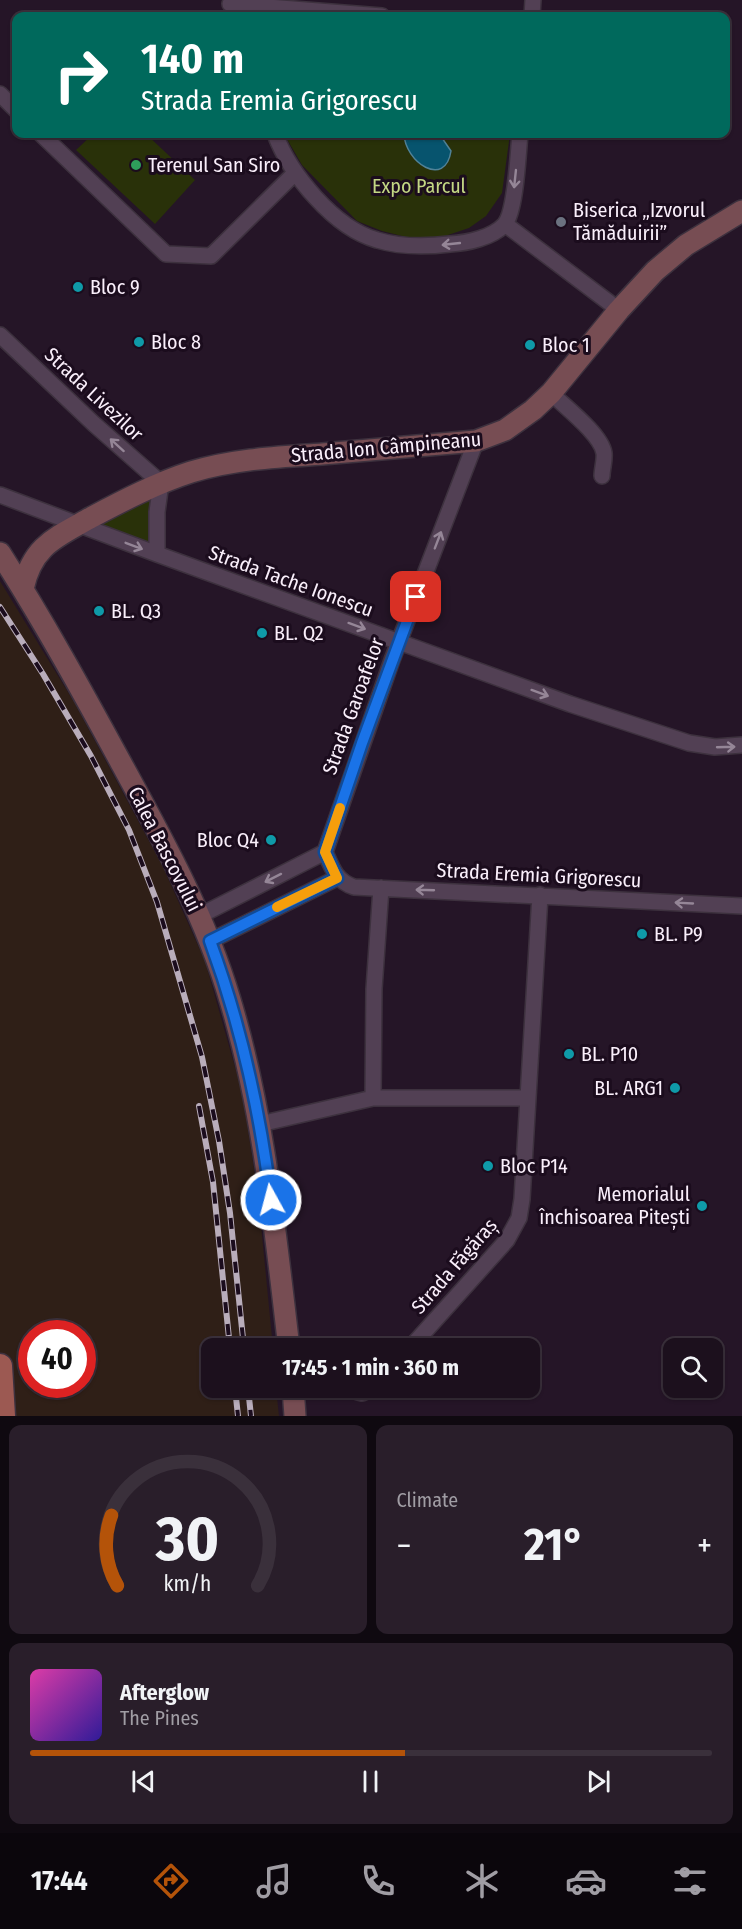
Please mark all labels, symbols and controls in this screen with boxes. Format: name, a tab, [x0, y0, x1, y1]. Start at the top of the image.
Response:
text: 140 m	[141, 34, 244, 84]
icon: right	[42, 36, 120, 114]
text: Strada Eremia Grigorescu	[141, 85, 418, 117]
place label: Terenul San Siro	[148, 153, 280, 177]
marker: Terenul San Siro	[129, 158, 143, 172]
one-way arrow	[509, 169, 520, 189]
park label: Expo Parcul	[372, 174, 466, 198]
place label: Biserica „Izvorul Tămăduirii”	[573, 198, 705, 245]
marker: Biserica „Izvorul Tămăduirii”	[554, 215, 568, 229]
one-way arrow	[442, 239, 461, 250]
place label: Bloc 9	[90, 275, 140, 299]
marker: Bloc 9	[71, 280, 85, 294]
place label: Bloc 8	[151, 330, 201, 354]
place label: Bloc 1	[542, 333, 590, 357]
marker: Bloc 8	[132, 335, 146, 349]
marker: Bloc 1	[523, 338, 537, 352]
street label: Strada Livezilor	[40, 342, 148, 446]
street label: Strada Ion Câmpineanu	[290, 427, 482, 467]
one-way arrow	[110, 438, 125, 452]
one-way arrow	[433, 531, 444, 550]
street label: Strada Tache Ionescu	[206, 540, 376, 622]
one-way arrow	[124, 541, 143, 552]
pin	[390, 571, 441, 622]
icon: arrive	[399, 580, 432, 613]
place label: BL. Q3	[111, 599, 161, 623]
marker: BL. Q3	[92, 604, 106, 618]
place label: BL. Q2	[274, 621, 324, 645]
one-way arrow	[347, 622, 365, 633]
marker: BL. Q2	[255, 626, 269, 640]
street label: Strada Garoafelor	[317, 634, 389, 778]
one-way arrow	[530, 689, 549, 700]
one-way arrow	[716, 741, 736, 752]
street label: Calea Bascovului	[123, 783, 207, 915]
place label: Bloc Q4	[197, 828, 259, 852]
marker: Bloc Q4	[264, 833, 278, 847]
street label: Strada Eremia Grigorescu	[436, 858, 642, 892]
one-way arrow	[264, 873, 282, 885]
one-way arrow	[415, 885, 435, 896]
one-way arrow	[674, 897, 694, 908]
place label: BL. P9	[654, 922, 703, 946]
marker: BL. P9	[635, 927, 649, 941]
place label: BL. P10	[581, 1042, 638, 1066]
marker: BL. P10	[562, 1047, 576, 1061]
place label: BL. ARG1	[594, 1076, 663, 1100]
marker: BL. ARG1	[668, 1081, 682, 1095]
place label: Bloc P14	[500, 1154, 568, 1178]
marker: Bloc P14	[481, 1159, 495, 1173]
position arrow	[239, 1168, 303, 1232]
place label: Memorialul închisoarea Pitești	[538, 1182, 690, 1230]
marker: Memorialul închisoarea Pitești	[695, 1199, 709, 1213]
street label: Strada Făgăraș	[406, 1213, 503, 1319]
speed limit sign: 40	[18, 1320, 96, 1398]
map controls	[663, 1338, 723, 1398]
button: search	[663, 1338, 723, 1398]
text: 17:45 · 1 min · 360 m	[282, 1354, 459, 1381]
text: Climate	[397, 1488, 458, 1512]
text: 30	[155, 1502, 220, 1577]
text: 21°	[524, 1518, 584, 1572]
text: −	[397, 1526, 411, 1566]
text: +	[697, 1526, 712, 1566]
text: km/h	[164, 1572, 212, 1598]
text: Afterglow	[120, 1679, 209, 1706]
text: The Pines	[120, 1706, 199, 1730]
icon: previous	[127, 1765, 160, 1798]
icon: pause	[354, 1765, 387, 1798]
icon: next	[582, 1765, 615, 1798]
icon: directions	[150, 1860, 192, 1902]
icon: music	[253, 1860, 295, 1902]
icon: phone	[357, 1860, 399, 1902]
icon: climate	[461, 1860, 503, 1902]
icon: car	[565, 1860, 607, 1902]
icon: filters	[669, 1860, 711, 1902]
text: 17:44	[31, 1865, 88, 1897]

